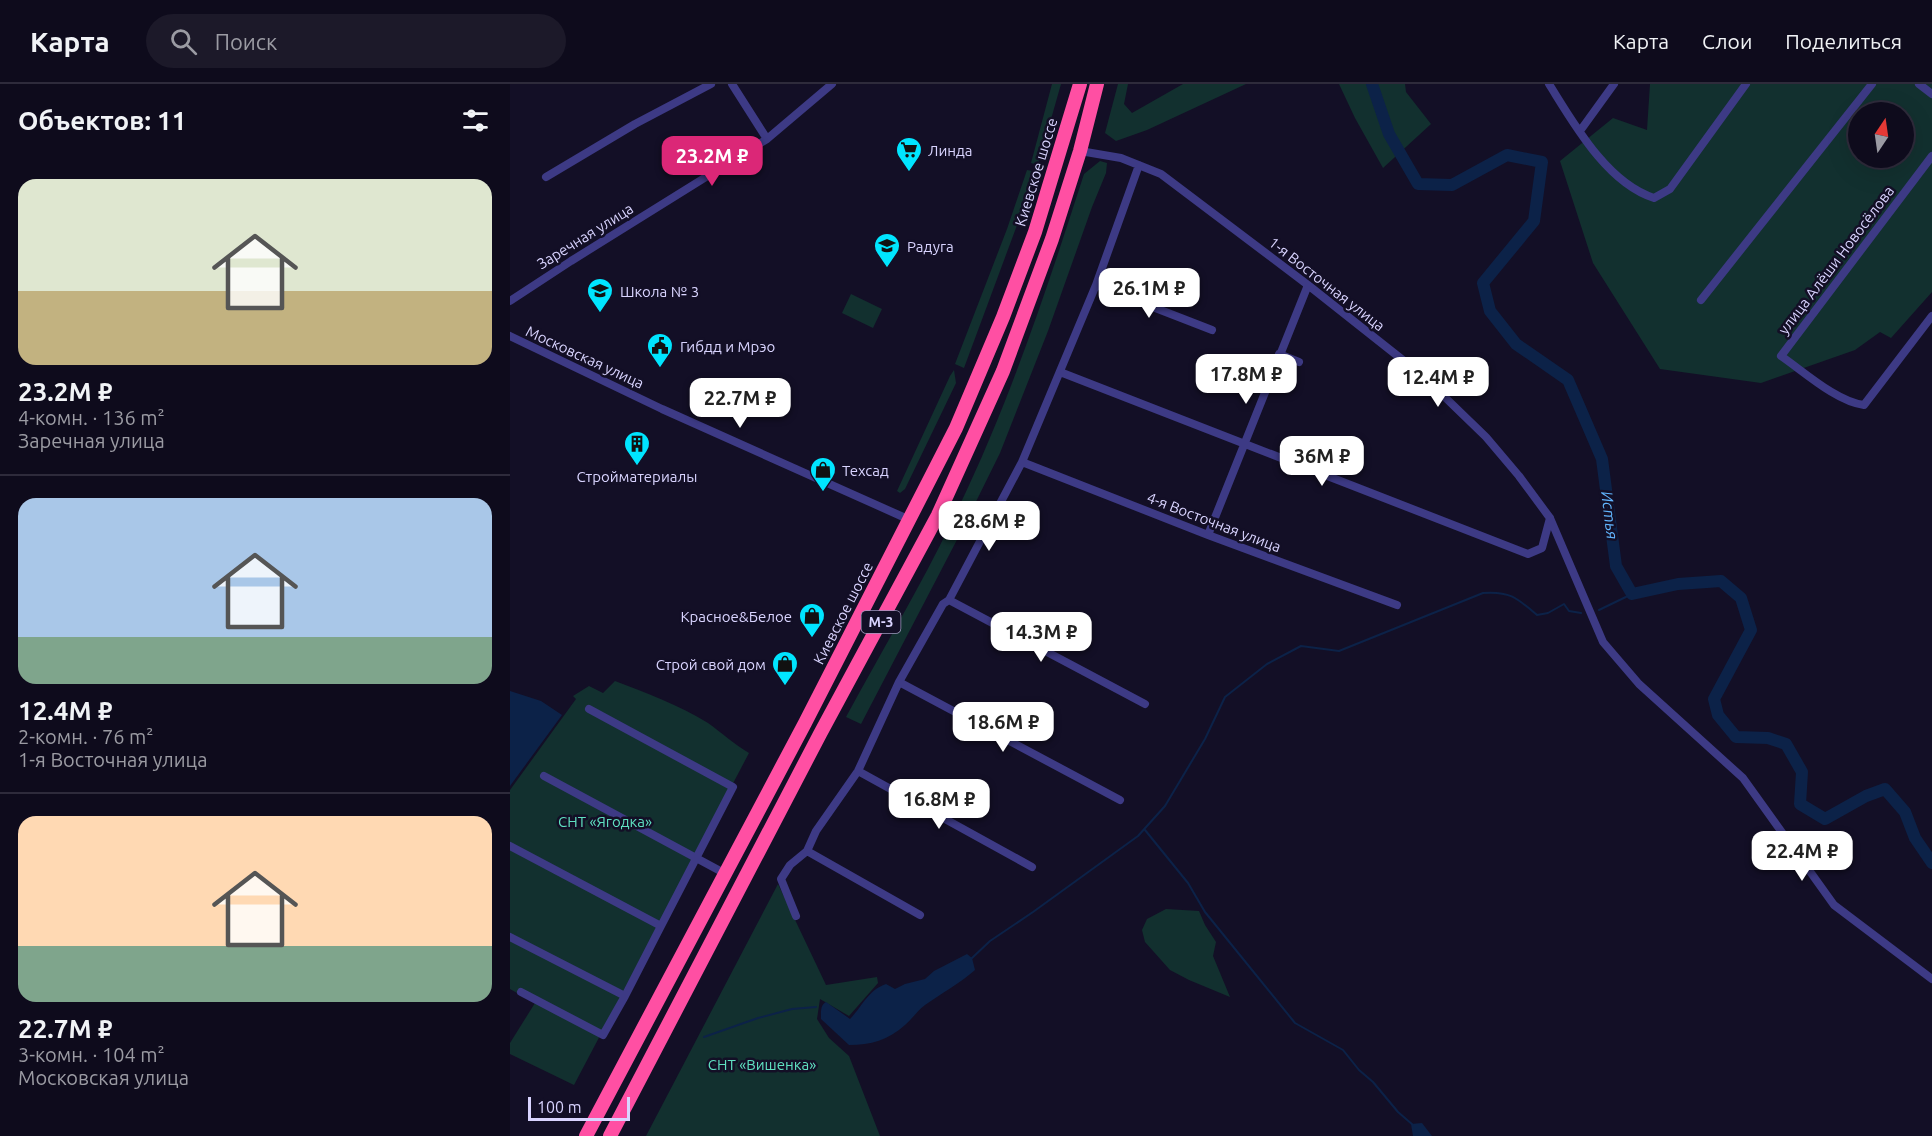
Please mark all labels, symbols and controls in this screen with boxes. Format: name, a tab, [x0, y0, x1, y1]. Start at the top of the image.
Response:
search box	[146, 14, 566, 68]
icon: search	[167, 25, 200, 58]
text: Карта	[30, 26, 110, 57]
text: Поиск	[215, 29, 277, 54]
text: Карта	[1613, 29, 1669, 53]
text: Слои	[1702, 29, 1752, 53]
text: Поделиться	[1785, 29, 1902, 53]
north arrow	[1848, 102, 1914, 168]
map controls	[1848, 102, 1914, 168]
icon: filters	[459, 104, 492, 137]
text: Объектов: 11	[18, 106, 186, 135]
street label: Киевское шоссе	[1011, 116, 1061, 228]
supermarket icon: Линда	[894, 135, 924, 173]
pin: 23.2M ₽	[657, 136, 767, 187]
place label: Линда	[928, 142, 973, 159]
text: 23.2M ₽	[676, 144, 748, 167]
street label: улица Алёши Новосёлова	[1775, 183, 1897, 337]
street label: Заречная улица	[534, 200, 636, 272]
icon: home	[201, 218, 309, 326]
school or university icon: Радуга	[872, 231, 902, 269]
street label: 1-я Восточная улица	[1266, 234, 1388, 334]
place label: Радуга	[907, 238, 954, 255]
pin: 26.1M ₽	[1094, 268, 1204, 319]
school or university icon: Школа № 3	[585, 276, 615, 314]
text: 26.1M ₽	[1113, 276, 1185, 299]
place label: Школа № 3	[620, 283, 699, 300]
street label: Московская улица	[523, 322, 647, 392]
public building icon: Гибдд и Мрэо	[645, 331, 675, 369]
place label: Гибдд и Мрэо	[680, 338, 775, 355]
pin: 17.8M ₽	[1191, 354, 1301, 405]
pin: 12.4M ₽	[1383, 357, 1493, 408]
text: 17.8M ₽	[1210, 362, 1282, 385]
text: 12.4M ₽	[1402, 365, 1474, 388]
text: 23.2M ₽	[18, 377, 112, 406]
pin: 22.7M ₽	[685, 378, 795, 429]
text: 22.7M ₽	[704, 386, 776, 409]
text: 4-комн. · 136 m²	[18, 406, 165, 429]
text: Заречная улица	[18, 429, 165, 452]
building icon: Стройматериалы	[622, 429, 652, 467]
pin: 36M ₽	[1280, 436, 1364, 487]
text: 36M ₽	[1294, 444, 1350, 467]
shop icon: Техсад	[808, 455, 838, 493]
place label: Техсад	[842, 462, 889, 479]
place label: Стройматериалы	[577, 468, 697, 485]
street label: 4-я Восточная улица	[1145, 489, 1283, 555]
water label: Истья	[1598, 490, 1622, 540]
pin: 28.6M ₽	[934, 501, 1044, 552]
text: 28.6M ₽	[953, 509, 1025, 532]
icon: home	[201, 537, 309, 645]
street label: Киевское шоссе	[810, 559, 876, 667]
shop icon: Красное&Белое	[797, 601, 827, 639]
place label: Красное&Белое	[680, 608, 792, 625]
road number: М-3	[862, 611, 901, 633]
pin: 14.3M ₽	[986, 612, 1096, 663]
text: 14.3M ₽	[1005, 620, 1077, 643]
shop icon: Строй свой дом	[770, 649, 800, 687]
place label: Строй свой дом	[656, 656, 766, 673]
text: 12.4M ₽	[18, 696, 112, 725]
pin: 18.6M ₽	[948, 702, 1058, 753]
text: 18.6M ₽	[967, 710, 1039, 733]
text: 2-комн. · 76 m²	[18, 725, 153, 748]
text: 1-я Восточная улица	[18, 748, 207, 771]
pin: 16.8M ₽	[884, 779, 994, 830]
text: 16.8M ₽	[903, 787, 975, 810]
park label: СНТ «Ягодка»	[558, 813, 652, 830]
pin: 22.4M ₽	[1747, 831, 1857, 882]
text: 22.4M ₽	[1766, 839, 1838, 862]
icon: home	[201, 855, 309, 963]
text: 22.7M ₽	[18, 1014, 112, 1043]
text: 3-комн. · 104 m²	[18, 1043, 165, 1066]
park label: СНТ «Вишенка»	[708, 1056, 816, 1073]
text: Московская улица	[18, 1066, 189, 1089]
scale bar	[528, 1094, 630, 1122]
text: 100 m	[537, 1098, 582, 1116]

